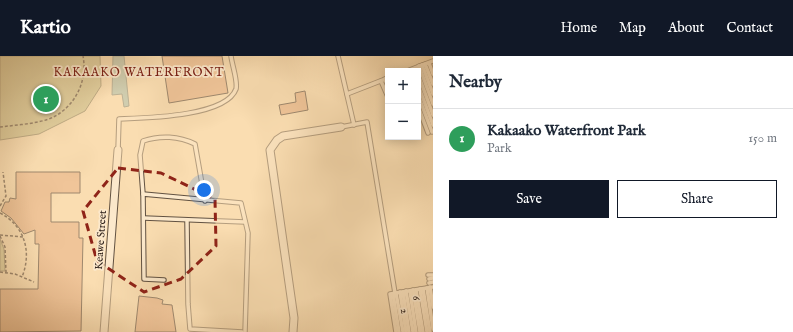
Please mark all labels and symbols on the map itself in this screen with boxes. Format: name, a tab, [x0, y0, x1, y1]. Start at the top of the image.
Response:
district label: KAKAAKO WATERFRONT	[54, 65, 224, 80]
pin: 1	[33, 84, 59, 114]
your location	[194, 180, 214, 200]
street label: Keawe Street	[92, 210, 110, 270]
street label: 6	[409, 295, 423, 302]
street label: 2	[397, 308, 411, 315]

